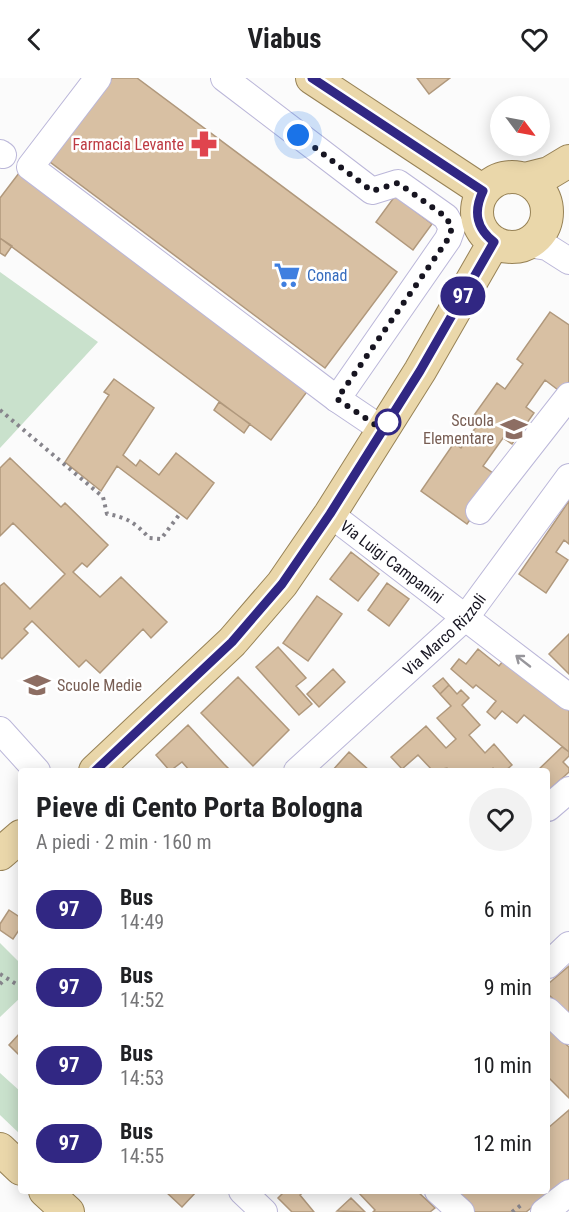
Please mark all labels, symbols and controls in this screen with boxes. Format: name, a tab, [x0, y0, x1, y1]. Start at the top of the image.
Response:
icon: back	[18, 23, 51, 56]
text: Viabus	[247, 23, 322, 55]
icon: heart	[518, 23, 551, 56]
north arrow	[490, 96, 550, 156]
map controls	[490, 96, 550, 156]
your location	[283, 120, 313, 150]
pharmacy icon: Farmacia Levante	[189, 129, 219, 159]
place label: Farmacia Levante	[73, 135, 184, 154]
supermarket icon: Conad	[272, 260, 302, 290]
place label: Conad	[307, 266, 347, 285]
line badge: 97	[436, 276, 490, 316]
text: 97	[452, 284, 474, 308]
unlabelled marker	[375, 409, 401, 435]
place label: Scuola Elementare	[423, 411, 494, 448]
school or university icon: Scuola Elementare	[499, 414, 529, 444]
street label: Via Luigi Campanini	[336, 516, 447, 607]
street label: Via Marco Rizzoli	[399, 590, 490, 679]
one-way arrow	[515, 654, 531, 667]
school or university icon: Scuole Medie	[22, 670, 52, 700]
place label: Scuole Medie	[57, 676, 142, 695]
button: heart	[469, 788, 532, 851]
text: Pieve di Cento Porta Bologna	[36, 791, 363, 824]
text: A piedi · 2 min · 160 m	[36, 830, 212, 854]
text: Bus	[120, 885, 153, 910]
text: 97	[58, 897, 80, 921]
text: 6 min	[484, 897, 532, 922]
text: 14:49	[120, 910, 164, 934]
text: Bus	[120, 963, 153, 988]
text: 97	[58, 975, 80, 999]
text: 9 min	[484, 975, 532, 1000]
text: 14:52	[120, 988, 164, 1012]
text: Bus	[120, 1041, 153, 1066]
text: 97	[58, 1053, 80, 1077]
text: 10 min	[473, 1053, 532, 1078]
text: 14:53	[120, 1066, 164, 1090]
text: Bus	[120, 1119, 153, 1144]
text: 97	[58, 1131, 80, 1155]
text: 12 min	[473, 1131, 532, 1156]
text: 14:55	[120, 1144, 164, 1168]

